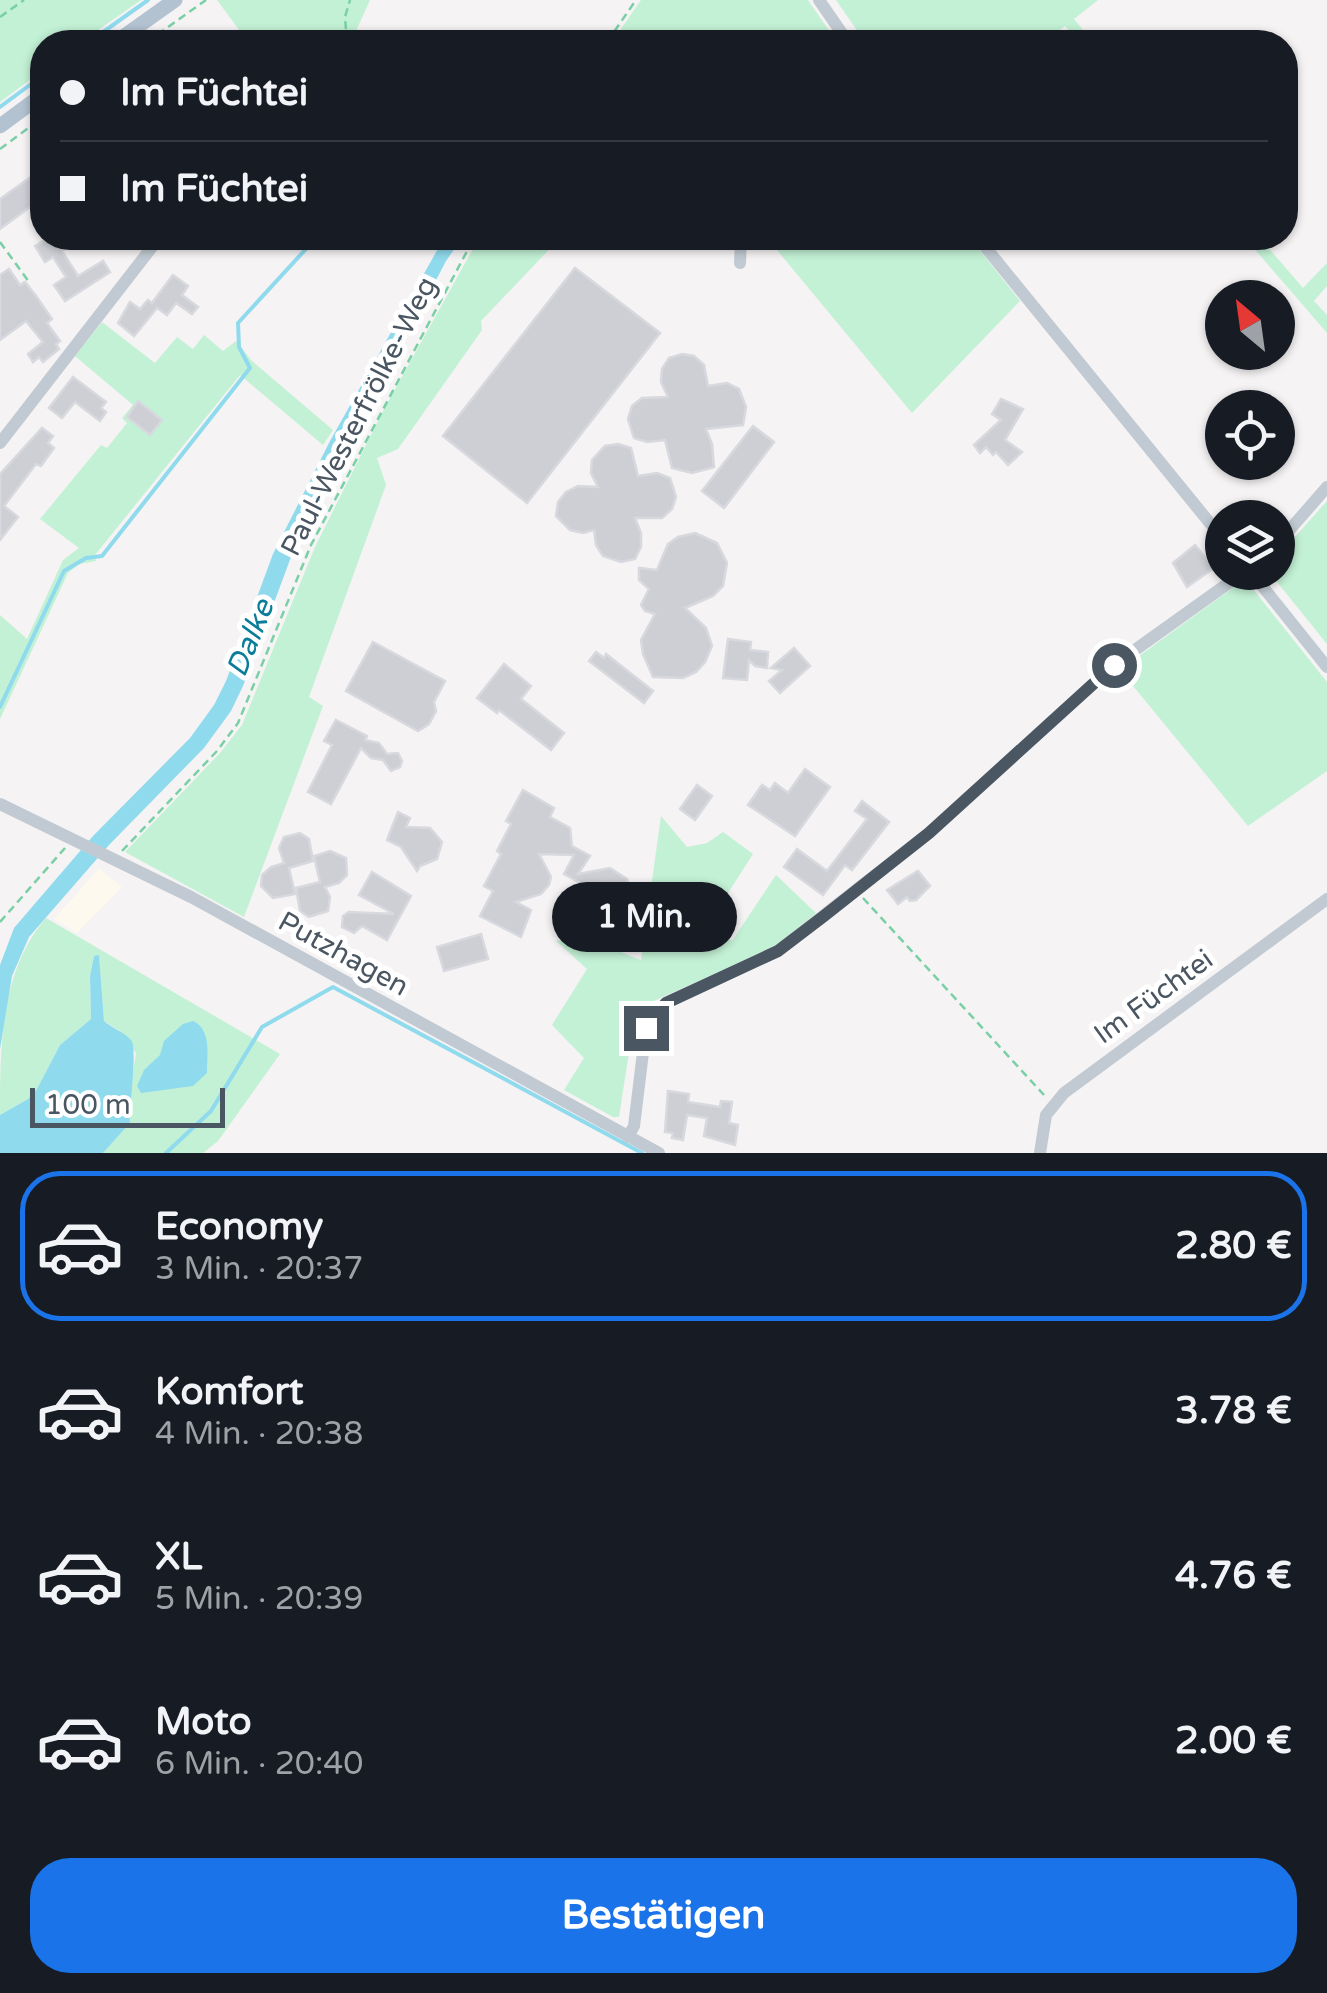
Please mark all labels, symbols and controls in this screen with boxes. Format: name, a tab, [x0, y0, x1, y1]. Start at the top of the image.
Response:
text: Im Füchtei	[120, 70, 308, 116]
text: Im Füchtei	[120, 166, 308, 212]
street label: Paul-Westerfrölke-Weg	[274, 271, 444, 562]
north arrow	[1205, 280, 1295, 370]
map controls	[1205, 280, 1295, 590]
button: locate	[1205, 390, 1295, 480]
button: layers	[1205, 500, 1295, 590]
water label: Dalke	[218, 592, 283, 682]
route start	[1092, 643, 1137, 688]
callout: 1 Min.	[554, 883, 738, 953]
text: 1 Min.	[597, 898, 692, 936]
street label: Putzhagen	[272, 904, 415, 1004]
street label: Im Füchtei	[1087, 942, 1220, 1051]
route end	[624, 1006, 669, 1051]
scale bar	[30, 1083, 225, 1128]
text: 100 m	[45, 1088, 131, 1122]
icon: car	[35, 1201, 125, 1291]
text: Economy	[155, 1204, 323, 1250]
text: 2.80 €	[1175, 1223, 1292, 1269]
text: 3 Min. · 20:37	[155, 1250, 363, 1288]
icon: car	[35, 1366, 125, 1456]
text: Komfort	[155, 1369, 304, 1415]
text: 3.78 €	[1175, 1388, 1292, 1434]
text: 4 Min. · 20:38	[155, 1415, 363, 1453]
icon: car	[35, 1531, 125, 1621]
text: XL	[155, 1534, 202, 1580]
text: 4.76 €	[1175, 1553, 1292, 1599]
text: 5 Min. · 20:39	[155, 1580, 363, 1618]
icon: car	[35, 1696, 125, 1786]
text: Moto	[155, 1699, 251, 1745]
text: 2.00 €	[1175, 1718, 1292, 1764]
text: 6 Min. · 20:40	[155, 1745, 363, 1783]
button: Bestätigen	[30, 1858, 1297, 1973]

